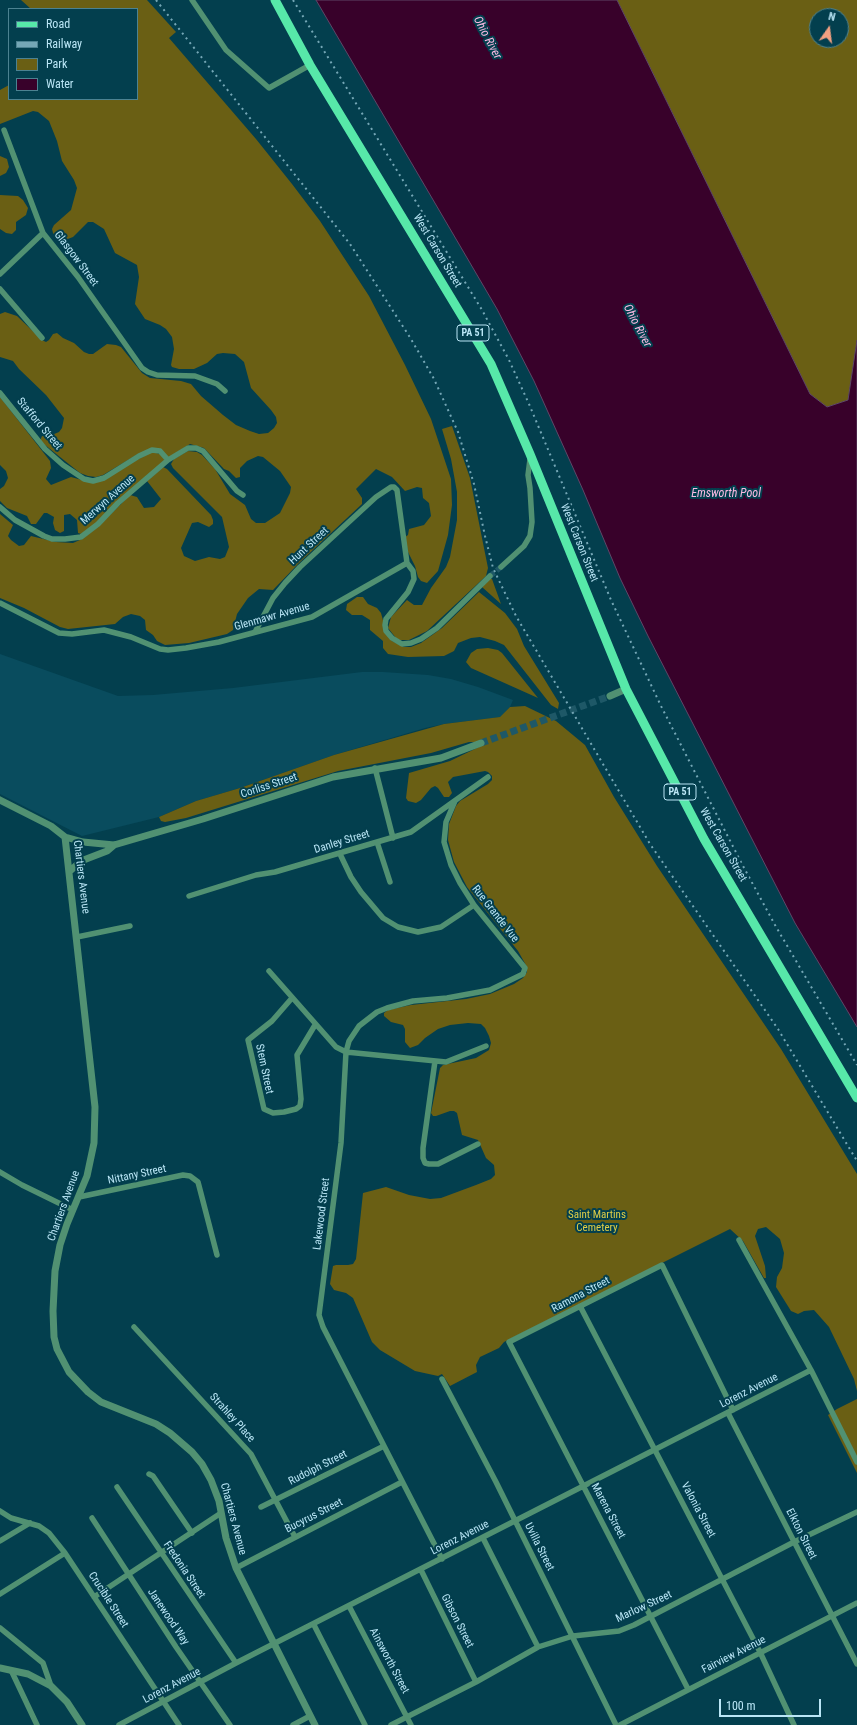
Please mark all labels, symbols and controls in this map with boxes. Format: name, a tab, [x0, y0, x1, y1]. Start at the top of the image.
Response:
legend	[8, 8, 138, 100]
north arrow	[809, 8, 849, 48]
text: N	[827, 10, 837, 24]
water label: Ohio River	[470, 14, 504, 62]
text: Road	[46, 17, 70, 31]
text: Railway	[46, 37, 82, 51]
text: Park	[46, 57, 67, 71]
text: Water	[46, 77, 74, 91]
street label: West Carson Street	[410, 212, 464, 290]
street label: Glasgow Street	[51, 229, 101, 289]
water label: Ohio River	[620, 302, 654, 350]
road number: PA 51	[457, 325, 489, 341]
street label: Stafford Street	[13, 395, 65, 453]
street label: Merwyn Avenue	[78, 472, 138, 528]
water label: Emsworth Pool	[691, 487, 761, 501]
street label: West Carson Street	[557, 502, 601, 584]
street label: Hunt Street	[287, 524, 331, 568]
street label: Glenmawr Avenue	[233, 600, 311, 634]
street label: Corliss Street	[239, 771, 299, 801]
road number: PA 51	[664, 784, 696, 800]
street label: West Carson Street	[696, 806, 750, 884]
street label: Danley Street	[313, 827, 371, 857]
street label: Chartiers Avenue	[70, 840, 92, 914]
street label: Rue Grande Vue	[469, 883, 521, 945]
street label: Stem Street	[252, 1043, 276, 1095]
street label: Nittany Street	[107, 1162, 167, 1188]
street label: Chartiers Avenue	[45, 1169, 83, 1243]
street label: Lakewood Street	[311, 1177, 333, 1251]
park label: Saint Martins Cemetery	[568, 1208, 626, 1234]
street label: Ramona Street	[550, 1274, 612, 1316]
street label: Lorenz Avenue	[718, 1371, 780, 1411]
street label: Strahley Place	[207, 1391, 257, 1445]
street label: Rudolph Street	[287, 1448, 349, 1488]
street label: Valonia Street	[678, 1480, 718, 1540]
street label: Marena Street	[588, 1481, 628, 1541]
street label: Chartiers Avenue	[217, 1482, 249, 1556]
street label: Bucyrus Street	[283, 1496, 345, 1536]
street label: Elkton Street	[783, 1506, 819, 1562]
street label: Lorenz Avenue	[429, 1518, 491, 1558]
street label: Uvilla Street	[521, 1521, 557, 1573]
street label: Fredonia Street	[160, 1539, 208, 1601]
street label: Crucible Street	[85, 1570, 131, 1630]
street label: Janewood Way	[144, 1586, 192, 1648]
street label: Marlow Street	[614, 1588, 674, 1626]
street label: Gibson Street	[438, 1592, 476, 1650]
street label: Ainsworth Street	[366, 1626, 412, 1696]
street label: Fairview Avenue	[700, 1633, 768, 1677]
street label: Lorenz Avenue	[141, 1665, 203, 1707]
scale bar	[721, 1691, 823, 1717]
text: 100 m	[726, 1699, 756, 1713]

